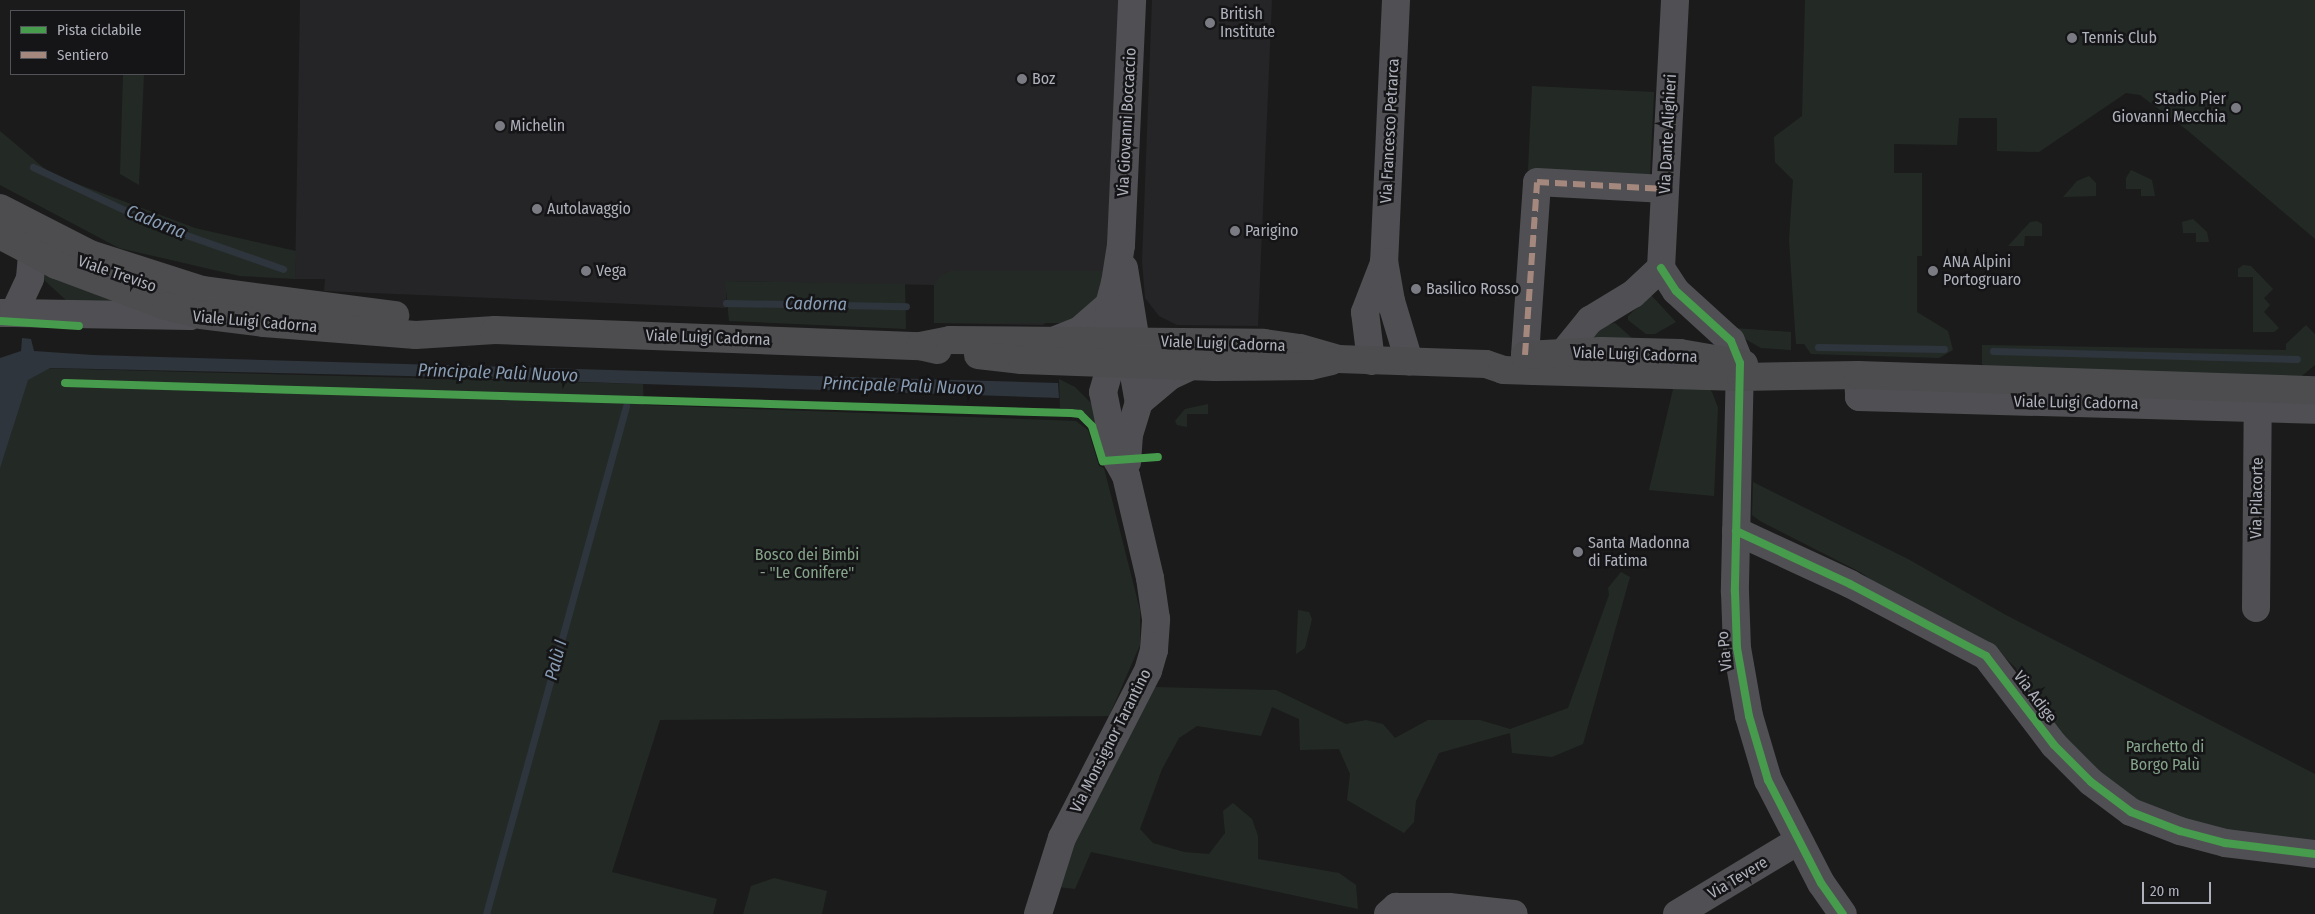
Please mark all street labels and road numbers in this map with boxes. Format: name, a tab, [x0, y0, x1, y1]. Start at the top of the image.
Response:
street label: Via Giovanni Boccaccio	[1114, 47, 1140, 197]
street label: Via Francesco Petrarca	[1377, 58, 1403, 204]
street label: Via Dante Alighieri	[1655, 74, 1681, 194]
street label: Viale Treviso	[75, 252, 159, 296]
street label: Viale Luigi Cadorna	[192, 307, 318, 337]
street label: Viale Luigi Cadorna	[645, 326, 771, 350]
street label: Viale Luigi Cadorna	[1160, 332, 1286, 356]
street label: Viale Luigi Cadorna	[1572, 343, 1698, 367]
street label: Viale Luigi Cadorna	[2013, 392, 2139, 414]
street label: Via Pilacorte	[2247, 457, 2267, 539]
street label: Via Po	[1713, 630, 1737, 672]
street label: Via Monsignor Tarantino	[1066, 666, 1156, 816]
street label: Via Adige	[2009, 667, 2061, 727]
street label: Via Tevere	[1705, 853, 1771, 903]

